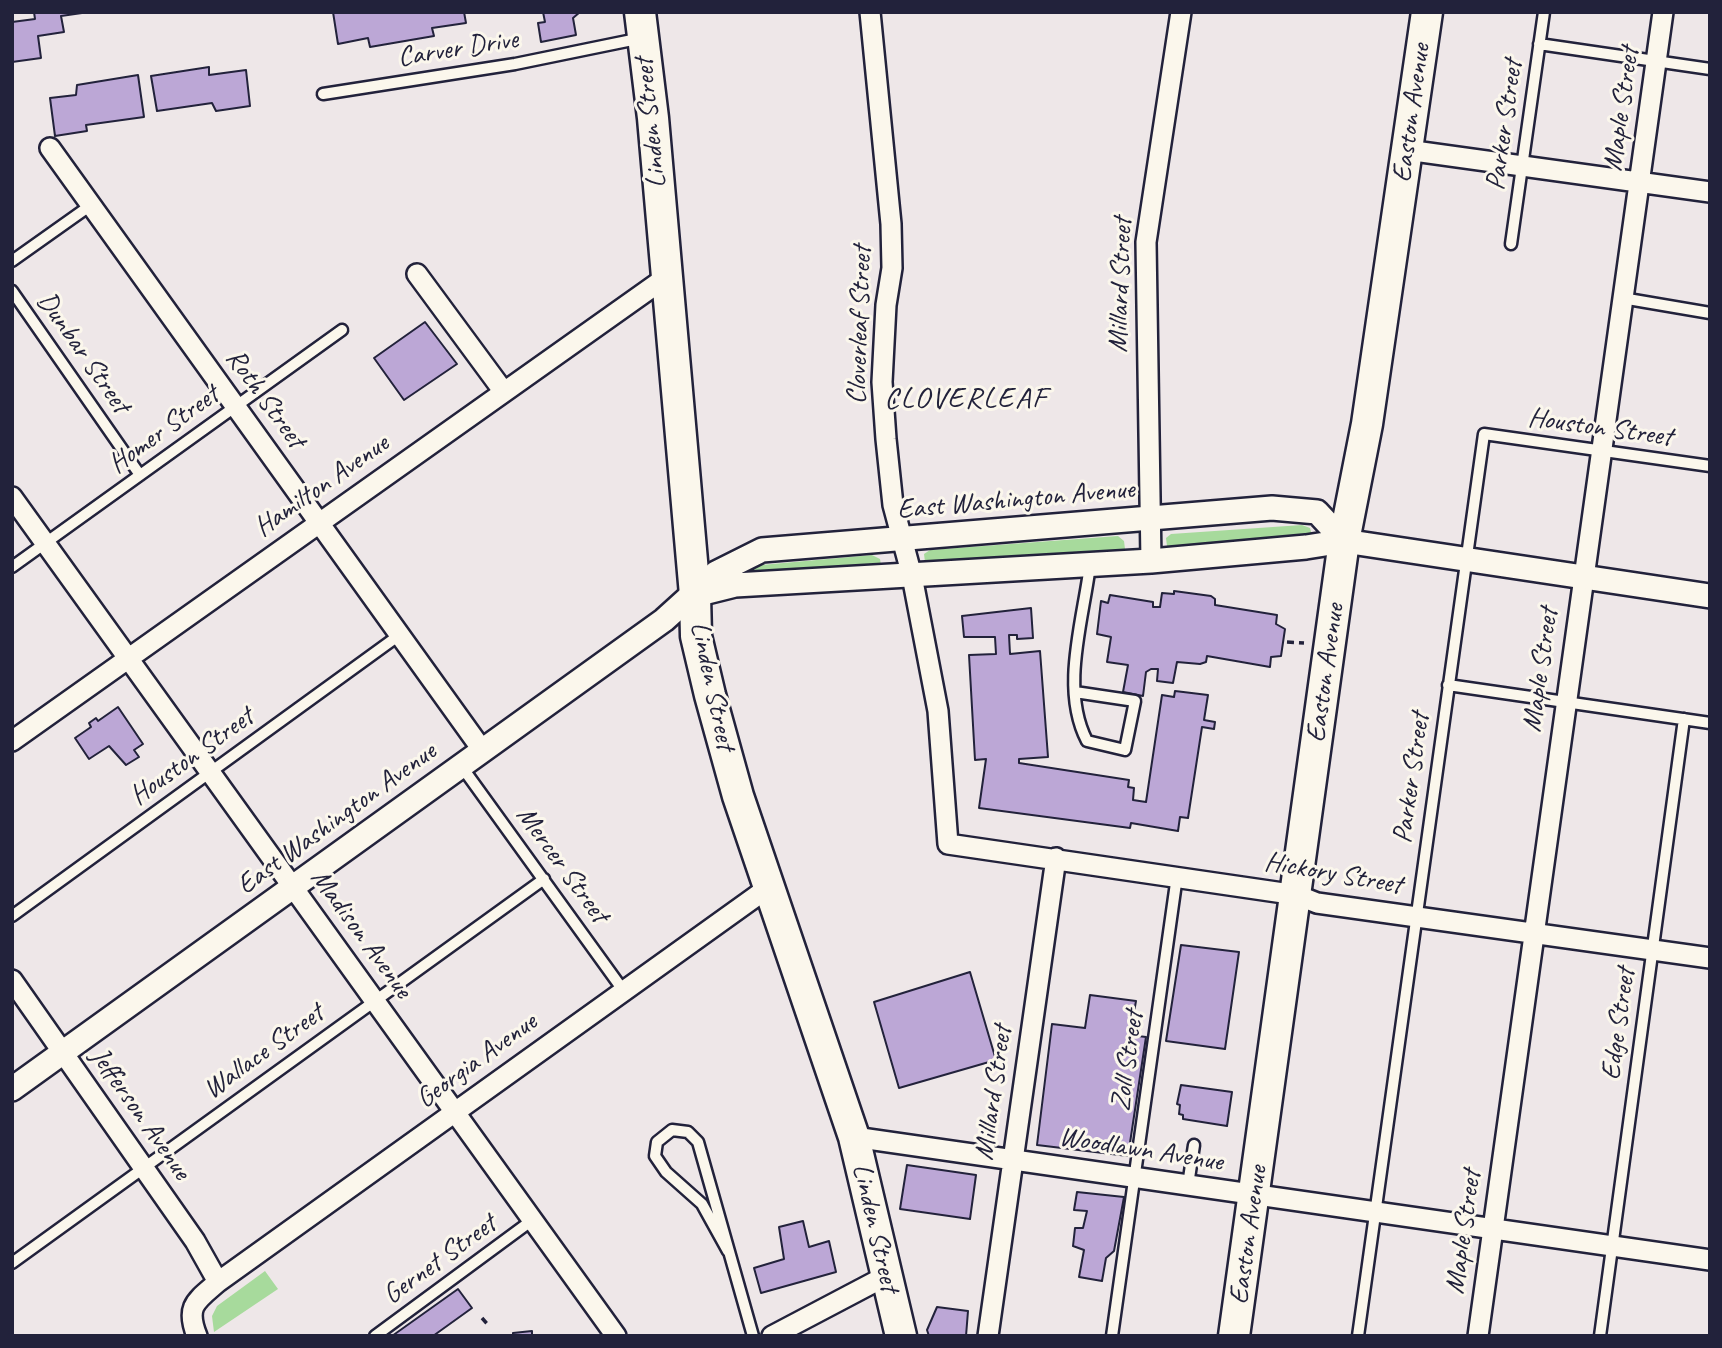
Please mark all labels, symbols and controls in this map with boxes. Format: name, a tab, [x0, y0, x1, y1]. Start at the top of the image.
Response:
street label: Carver Drive	[396, 23, 520, 75]
street label: Easton Avenue	[1386, 42, 1438, 184]
street label: Maple Street	[1597, 45, 1647, 173]
street label: Linden Street	[627, 56, 675, 190]
street label: Parker Street	[1479, 58, 1531, 192]
street label: Millard Street	[1102, 217, 1140, 353]
street label: Cloverleaf Street	[840, 245, 880, 405]
street label: Dunbar Street	[29, 286, 137, 420]
street label: Roth Street	[218, 343, 312, 455]
street label: Homer Street	[102, 379, 226, 481]
district label: CLOVERLEAF	[886, 381, 1046, 417]
street label: Houston Street	[1526, 401, 1674, 455]
street label: Hamilton Avenue	[248, 427, 396, 545]
street label: East Washington Avenue	[896, 473, 1136, 527]
street label: Easton Avenue	[1300, 602, 1352, 744]
street label: Maple Street	[1516, 606, 1566, 734]
street label: Linden Street	[682, 619, 742, 753]
street label: Houston Street	[123, 701, 261, 813]
street label: Parker Street	[1386, 711, 1438, 845]
street label: East Washington Avenue	[231, 735, 443, 903]
street label: Mercer Street	[508, 800, 616, 930]
street label: Hickory Street	[1262, 845, 1404, 903]
street label: Madison Avenue	[303, 863, 419, 1005]
street label: Edge Street	[1595, 966, 1643, 1082]
street label: Wallace Street	[197, 997, 331, 1107]
street label: Georgia Avenue	[410, 1006, 544, 1116]
street label: Zoll Street	[1104, 1009, 1152, 1113]
street label: Millard Street	[968, 1024, 1020, 1162]
street label: Jefferson Avenue	[82, 1041, 198, 1187]
street label: Woodlawn Avenue	[1057, 1120, 1225, 1180]
street label: Linden Street	[844, 1161, 906, 1295]
street label: Easton Avenue	[1223, 1164, 1275, 1306]
street label: Maple Street	[1439, 1168, 1489, 1296]
street label: Gernet Street	[377, 1208, 503, 1312]

